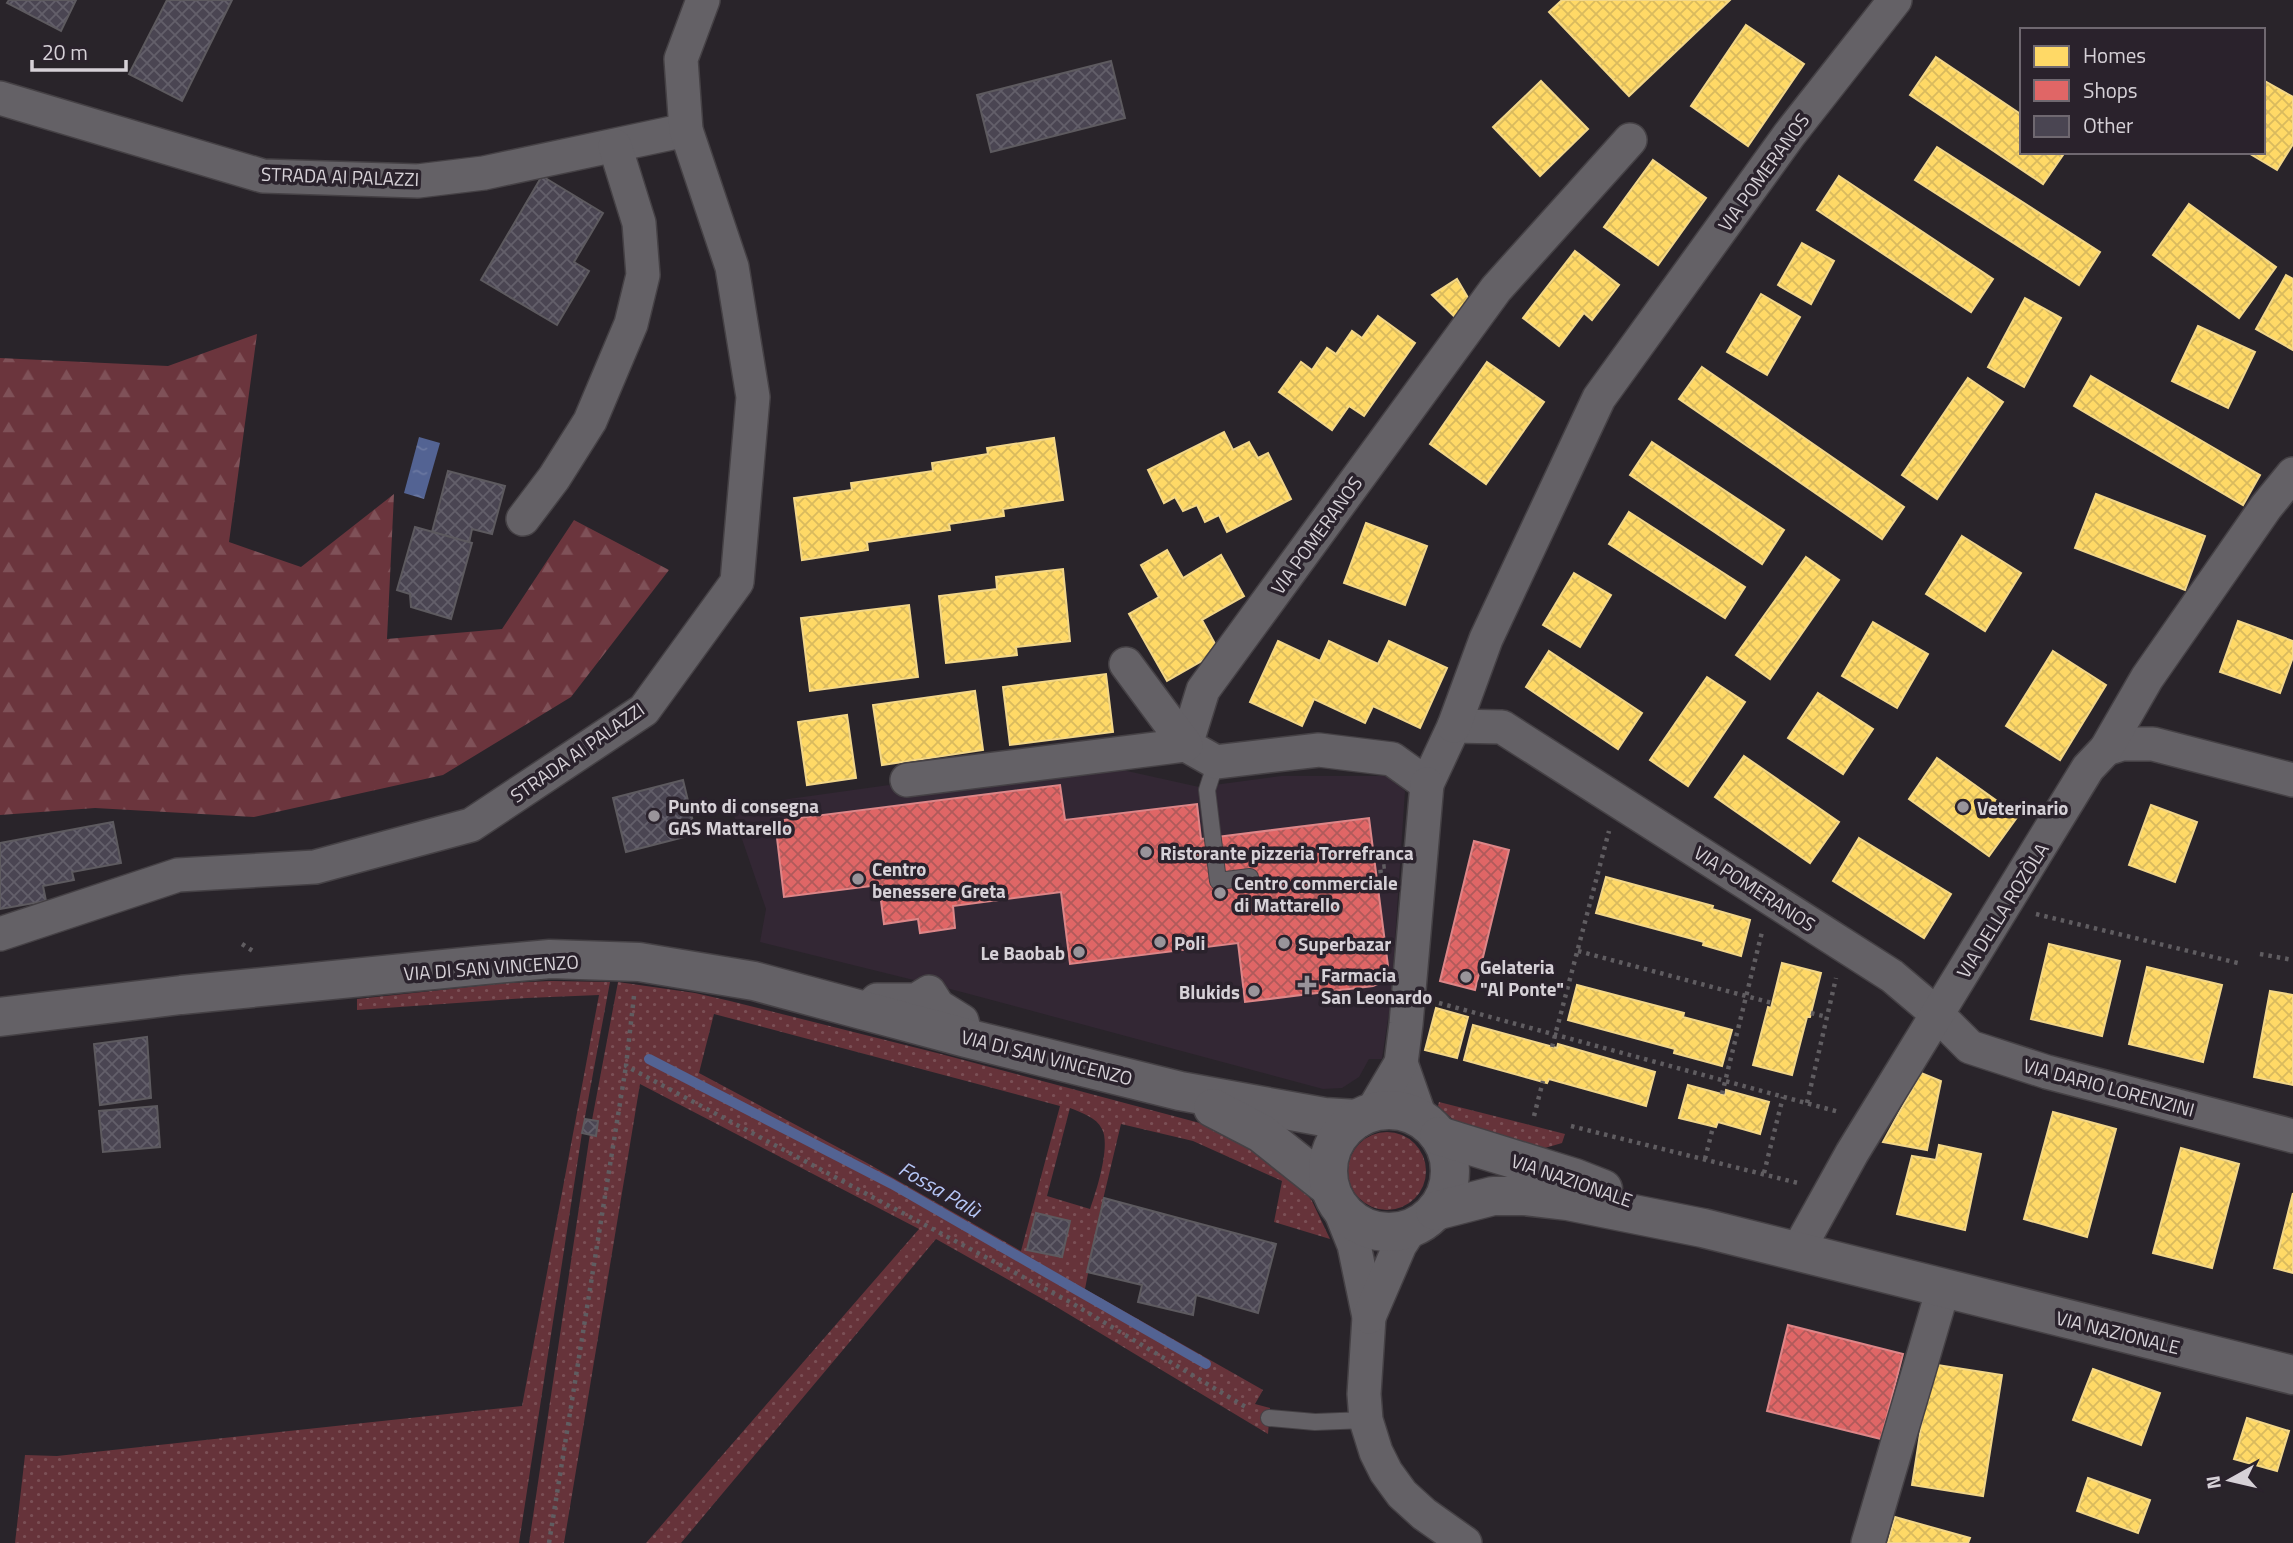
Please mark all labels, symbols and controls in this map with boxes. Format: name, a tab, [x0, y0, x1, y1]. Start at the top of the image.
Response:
scale bar	[32, 28, 126, 72]
legend	[2020, 28, 2265, 154]
text: 20 m	[42, 36, 88, 68]
text: Homes	[2083, 39, 2146, 71]
text: Shops	[2083, 74, 2138, 106]
street label: VIA POMERANOS	[1710, 107, 1816, 237]
text: Other	[2083, 109, 2133, 141]
street label: STRADA AI PALAZZI	[260, 159, 420, 193]
street label: VIA POMERANOS	[1263, 470, 1369, 600]
street label: STRADA AI PALAZZI	[504, 695, 650, 809]
place label: Punto di consegna GAS Mattarello	[668, 791, 819, 842]
place label: Veterinario	[1977, 793, 2068, 822]
marker: Veterinario	[1955, 799, 1971, 815]
marker: Punto di consegna GAS Mattarello	[646, 808, 662, 824]
street label: VIA DELLA ROZÒLA	[1949, 837, 2055, 983]
place label: Ristorante pizzeria Torrefranca	[1160, 838, 1414, 867]
street label: VIA POMERANOS	[1688, 838, 1822, 938]
marker: Ristorante pizzeria Torrefranca	[1138, 844, 1154, 860]
place label: Centro benessere Greta	[872, 854, 1006, 905]
place label: Centro commerciale di Mattarello	[1234, 868, 1398, 919]
marker: Centro benessere Greta	[850, 871, 866, 887]
marker: Centro commerciale di Mattarello	[1212, 885, 1228, 901]
place label: Poli	[1174, 928, 1205, 957]
place label: Superbazar	[1298, 929, 1391, 958]
marker: Poli	[1152, 934, 1168, 950]
marker: Superbazar	[1276, 935, 1292, 951]
place label: Le Baobab	[980, 938, 1065, 967]
marker: Le Baobab	[1071, 944, 1087, 960]
street label: VIA DI SAN VINCENZO	[402, 946, 580, 988]
place label: Gelateria "Al Ponte"	[1480, 952, 1564, 1003]
place label: Farmacia San Leonardo	[1321, 960, 1432, 1011]
marker: Gelateria "Al Ponte"	[1458, 969, 1474, 985]
place label: Blukids	[1179, 977, 1240, 1006]
marker: Farmacia San Leonardo	[1299, 977, 1315, 993]
marker: Blukids	[1246, 983, 1262, 999]
street label: VIA DI SAN VINCENZO	[958, 1022, 1136, 1092]
street label: VIA DARIO LORENZINI	[2020, 1050, 2198, 1124]
street label: VIA NAZIONALE	[1507, 1146, 1637, 1214]
water label: Fossa Palù	[893, 1153, 988, 1226]
street label: VIA NAZIONALE	[2053, 1303, 2183, 1361]
north arrow	[2195, 1445, 2265, 1515]
text: N	[2197, 1474, 2228, 1491]

